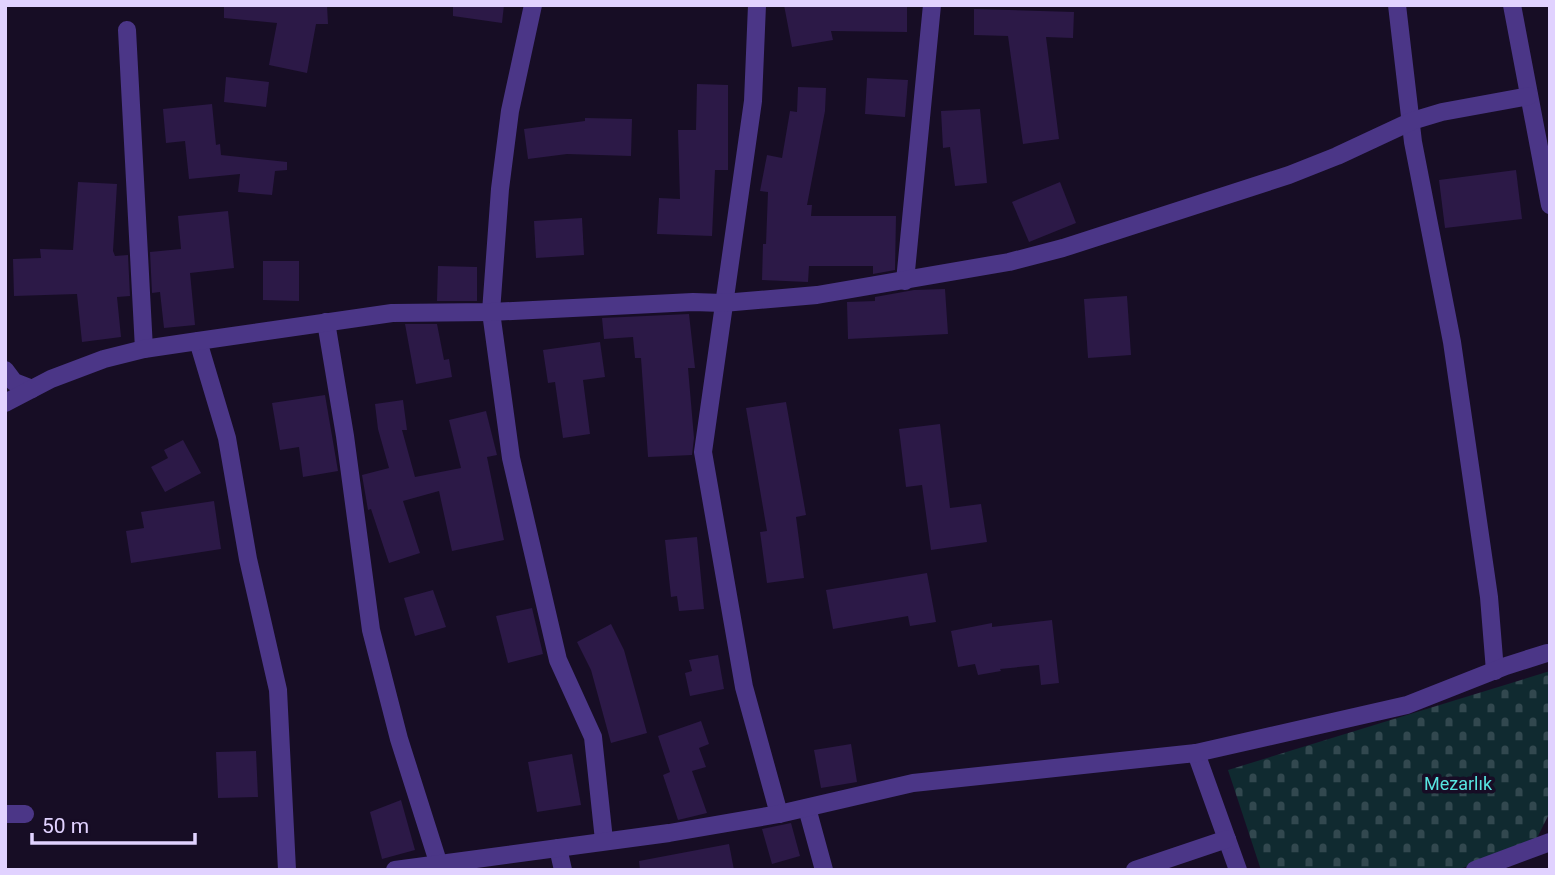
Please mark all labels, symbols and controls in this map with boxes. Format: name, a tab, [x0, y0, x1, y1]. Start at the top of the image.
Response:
park label: Mezarlık	[1424, 773, 1493, 794]
scale bar	[32, 802, 194, 846]
text: 50 m	[42, 814, 89, 838]

